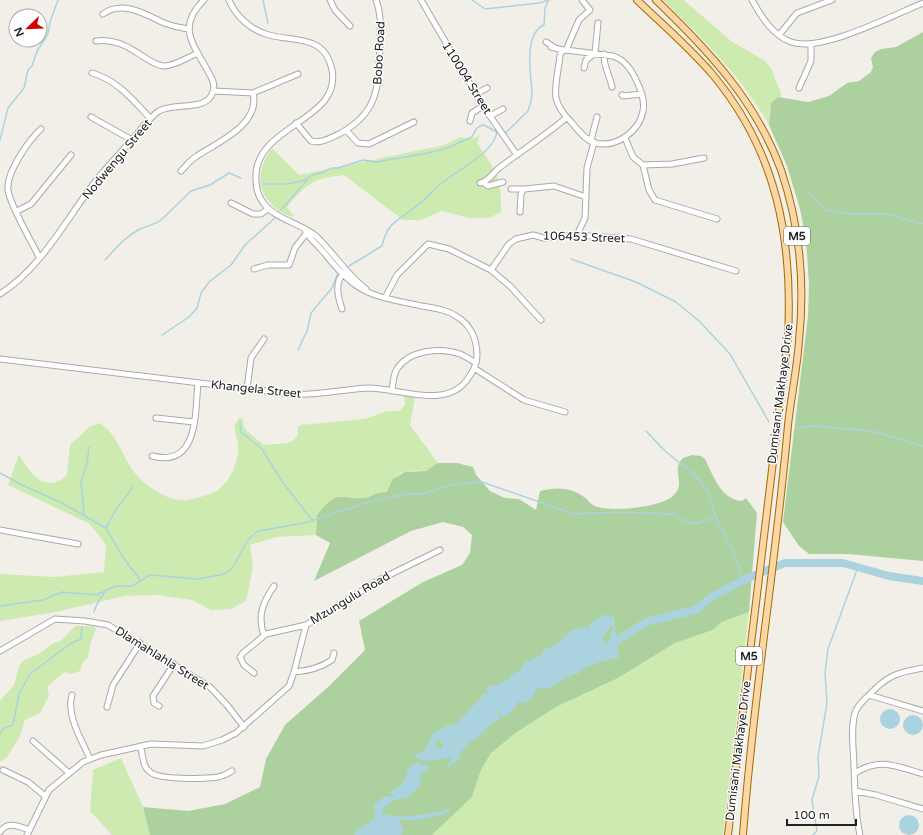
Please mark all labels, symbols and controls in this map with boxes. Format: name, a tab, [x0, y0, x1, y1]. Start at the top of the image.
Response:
north arrow	[8, 8, 48, 48]
street label: Bobo Road	[370, 21, 388, 85]
text: N	[12, 25, 27, 38]
street label: 110004 Street	[439, 39, 495, 117]
street label: Nodwengu Street	[79, 116, 155, 202]
road number: M5	[784, 227, 810, 245]
street label: 106453 Street	[542, 229, 626, 245]
street label: Dumisani Makhaye Drive	[764, 323, 796, 465]
street label: Khangela Street	[210, 377, 302, 401]
street label: Mzungulu Road	[308, 569, 392, 627]
street label: Dlamahlahla Street	[113, 623, 212, 693]
road number: M5	[736, 647, 762, 665]
street label: Dumisani Makhaye Drive	[722, 680, 754, 822]
scale bar	[787, 801, 856, 827]
text: 100 m	[793, 808, 830, 822]

